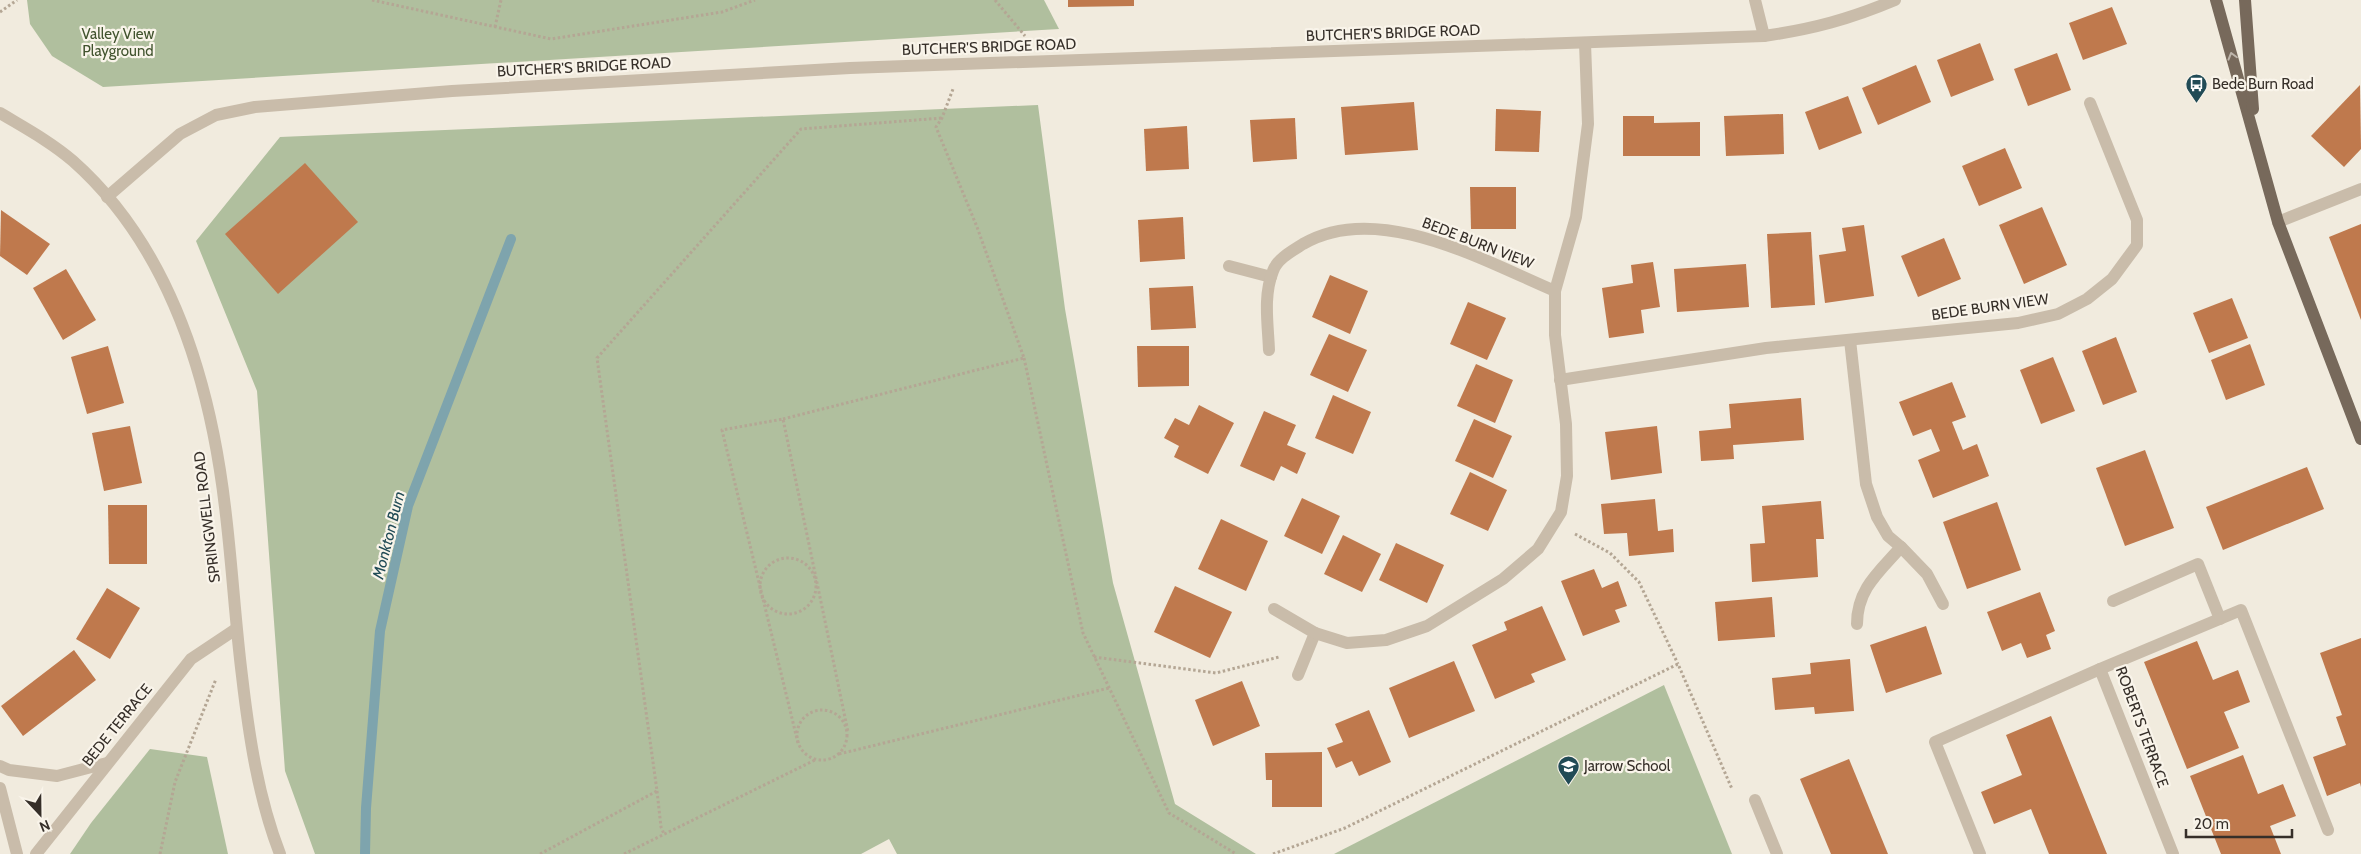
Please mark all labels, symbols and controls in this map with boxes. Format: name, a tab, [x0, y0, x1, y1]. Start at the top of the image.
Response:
street label: BUTCHER'S BRIDGE ROAD	[1306, 21, 1481, 45]
park label: Valley View Playground	[82, 25, 155, 60]
street label: BUTCHER'S BRIDGE ROAD	[902, 35, 1077, 59]
one-way arrow	[2227, 52, 2237, 60]
street label: BUTCHER'S BRIDGE ROAD	[496, 53, 672, 81]
bus stop icon: Bede Burn Road	[2184, 72, 2208, 103]
place label: Bede Burn Road	[2212, 75, 2314, 93]
street label: BEDE BURN VIEW	[1420, 213, 1537, 273]
street label: BEDE BURN VIEW	[1930, 290, 2051, 324]
street label: SPRINGWELL ROAD	[190, 450, 224, 584]
water label: Monkton Burn	[368, 489, 409, 582]
street label: ROBERTS TERRACE	[2112, 664, 2172, 790]
street label: BEDE TERRACE	[78, 680, 156, 770]
school or university icon: Jarrow School	[1556, 754, 1580, 785]
place label: Jarrow School	[1583, 757, 1671, 775]
north arrow	[15, 789, 65, 839]
scale bar	[2186, 806, 2292, 838]
text: 20 m	[2194, 815, 2229, 833]
text: N	[37, 816, 53, 836]

